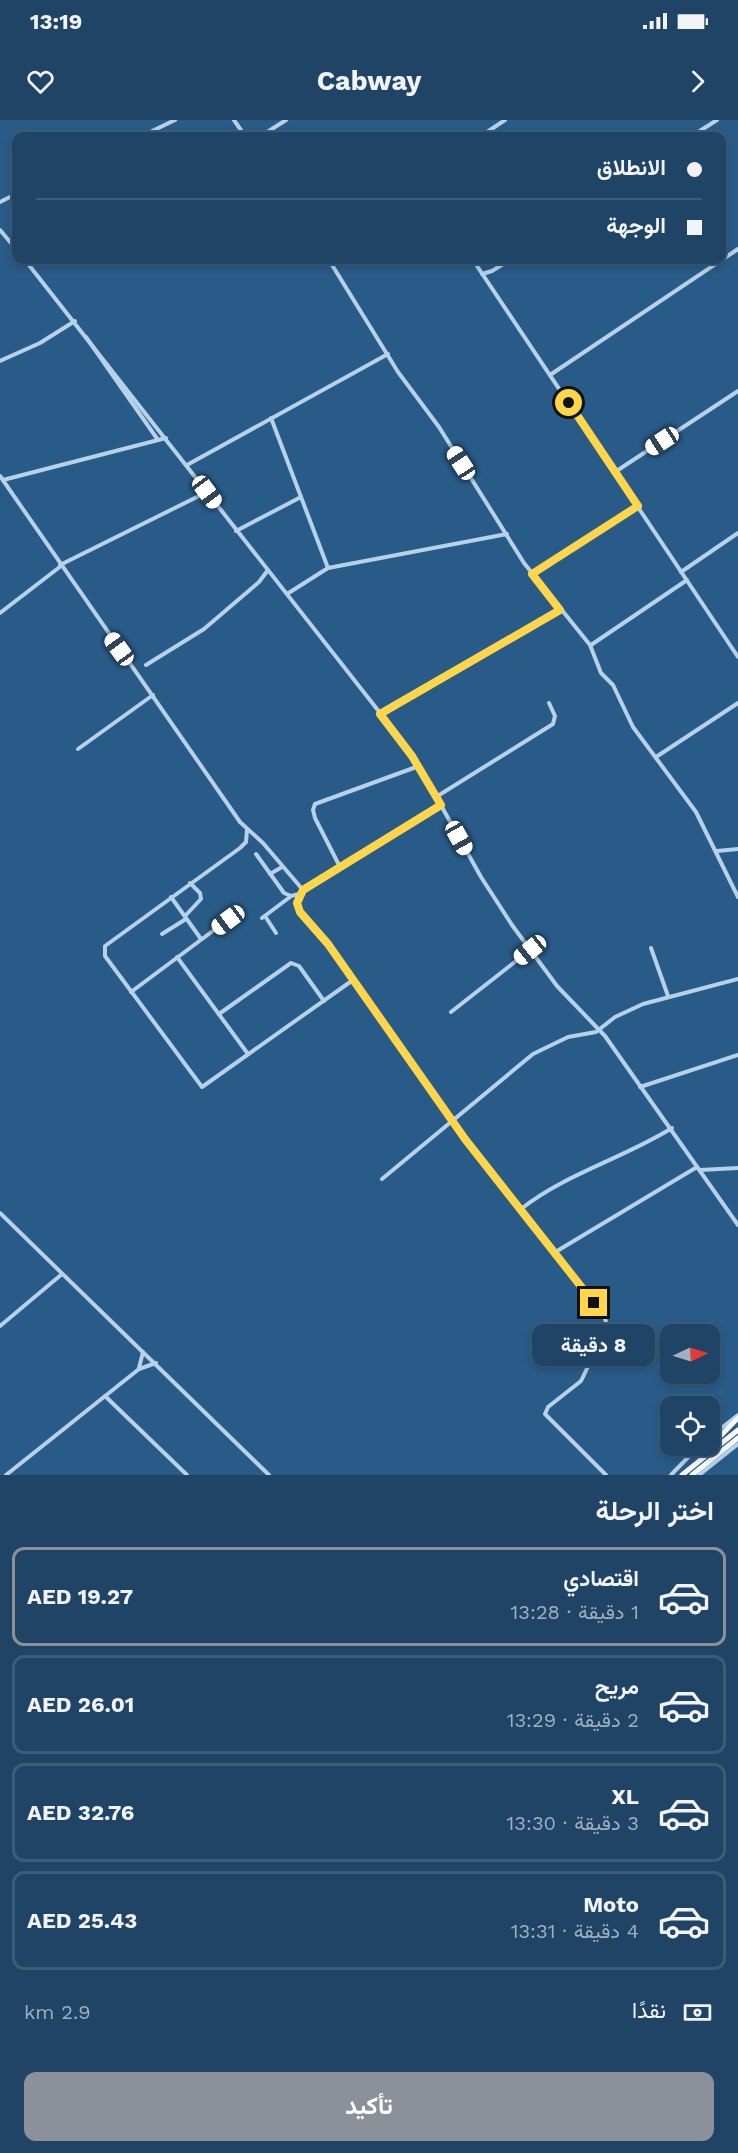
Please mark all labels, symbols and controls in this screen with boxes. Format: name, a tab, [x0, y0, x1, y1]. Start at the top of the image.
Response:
text: 13:19	[30, 9, 82, 34]
icon: heart	[24, 65, 57, 98]
text: Cabway	[317, 65, 421, 97]
icon: forward	[681, 65, 714, 98]
text: الانطلاق	[597, 155, 666, 180]
text: الوجهة	[606, 213, 666, 238]
route start	[555, 389, 582, 416]
car	[642, 424, 682, 458]
car	[444, 443, 478, 483]
car	[189, 472, 225, 512]
car	[101, 629, 137, 669]
car	[442, 818, 476, 858]
car	[208, 902, 248, 938]
car	[510, 932, 550, 968]
route end	[580, 1289, 607, 1316]
callout: 8 دقيقة	[532, 1324, 656, 1366]
north arrow	[660, 1324, 720, 1384]
map controls	[660, 1324, 720, 1456]
text: 8 دقيقة	[561, 1333, 626, 1357]
button: locate	[660, 1396, 720, 1456]
text: اختر الرحلة	[596, 1495, 714, 1527]
text: اقتصادي	[563, 1566, 639, 1591]
icon: car	[657, 1570, 711, 1624]
text: AED 19.27	[27, 1584, 133, 1609]
text: 1 دقيقة · 13:28	[511, 1600, 639, 1624]
text: مريح	[595, 1674, 639, 1699]
icon: car	[657, 1678, 711, 1732]
text: AED 26.01	[27, 1692, 134, 1717]
text: 2 دقيقة · 13:29	[507, 1708, 639, 1732]
text: XL	[611, 1784, 639, 1809]
icon: car	[657, 1786, 711, 1840]
text: AED 32.76	[27, 1800, 134, 1825]
text: 3 دقيقة · 13:30	[507, 1811, 639, 1835]
text: Moto	[583, 1892, 639, 1917]
icon: car	[657, 1894, 711, 1948]
text: AED 25.43	[27, 1908, 137, 1933]
text: 4 دقيقة · 13:31	[511, 1919, 639, 1943]
icon: cash	[681, 1996, 714, 2029]
text: نقدًا	[632, 1998, 666, 2023]
text: 2.9 km	[24, 2000, 91, 2024]
button: تأكيد	[24, 2072, 714, 2141]

